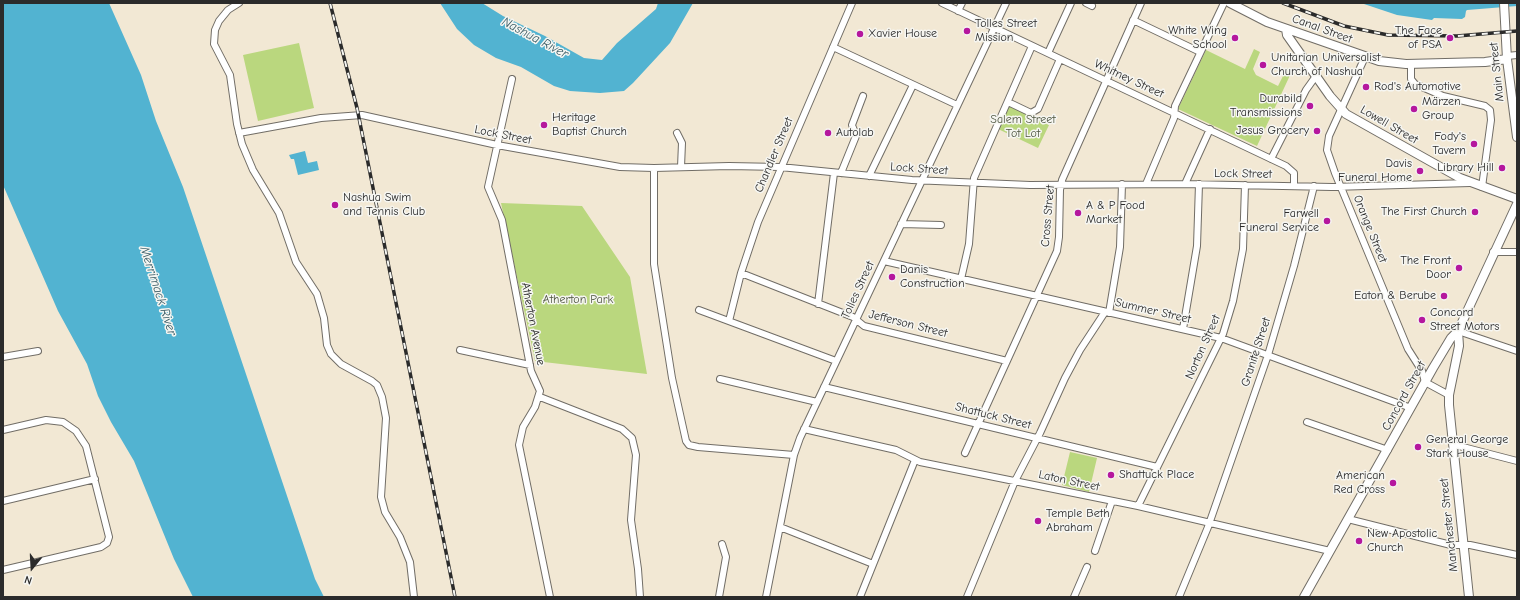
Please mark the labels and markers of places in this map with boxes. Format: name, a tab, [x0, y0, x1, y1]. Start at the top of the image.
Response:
place label: Tolles Street Mission	[975, 17, 1037, 45]
place label: White Wing School	[1168, 24, 1227, 52]
place label: The Face of PSA	[1395, 24, 1442, 52]
marker: Tolles Street Mission	[962, 26, 972, 36]
place label: Xavier House	[868, 27, 937, 41]
marker: Xavier House	[855, 29, 865, 39]
marker: White Wing School	[1230, 33, 1240, 43]
marker: The Face of PSA	[1445, 33, 1455, 43]
place label: Unitarian Universalist Church of Nashua	[1271, 51, 1380, 79]
marker: Unitarian Universalist Church of Nashua	[1258, 60, 1268, 70]
place label: Rod's Automotive	[1374, 80, 1461, 94]
marker: Rod's Automotive	[1361, 82, 1371, 92]
place label: Durabild Transmissions	[1230, 92, 1302, 120]
place label: Märzen Group	[1422, 95, 1461, 123]
marker: Durabild Transmissions	[1305, 101, 1315, 111]
marker: Märzen Group	[1409, 104, 1419, 114]
place label: Heritage Baptist Church	[552, 111, 627, 139]
marker: Heritage Baptist Church	[539, 120, 549, 130]
place label: Jesus Grocery	[1236, 124, 1309, 138]
place label: Autolab	[836, 126, 874, 140]
marker: Jesus Grocery	[1312, 126, 1322, 136]
marker: Autolab	[823, 128, 833, 138]
place label: Fody's Tavern	[1432, 130, 1466, 158]
marker: Fody's Tavern	[1469, 139, 1479, 149]
place label: Davis Funeral Home	[1338, 157, 1412, 185]
place label: Library Hill	[1437, 161, 1494, 175]
marker: Library Hill	[1497, 163, 1507, 173]
marker: Davis Funeral Home	[1415, 166, 1425, 176]
place label: Nashua Swim and Tennis Club	[343, 191, 425, 219]
place label: A & P Food Market	[1086, 199, 1145, 227]
marker: Nashua Swim and Tennis Club	[330, 200, 340, 210]
place label: The First Church	[1381, 205, 1467, 219]
place label: Farwell Funeral Service	[1239, 207, 1319, 235]
marker: The First Church	[1470, 207, 1480, 217]
marker: A & P Food Market	[1073, 208, 1083, 218]
marker: Farwell Funeral Service	[1322, 216, 1332, 226]
place label: The Front Door	[1400, 254, 1451, 282]
place label: Danis Construction	[900, 263, 965, 291]
marker: The Front Door	[1454, 263, 1464, 273]
marker: Danis Construction	[887, 272, 897, 282]
place label: Eaton & Berube	[1354, 289, 1436, 303]
marker: Eaton & Berube	[1439, 291, 1449, 301]
place label: Concord Street Motors	[1430, 306, 1500, 334]
marker: Concord Street Motors	[1417, 315, 1427, 325]
place label: General George Stark House	[1426, 433, 1508, 461]
marker: General George Stark House	[1413, 442, 1423, 452]
place label: Shattuck Place	[1119, 468, 1194, 482]
place label: American Red Cross	[1333, 469, 1385, 497]
marker: Shattuck Place	[1106, 470, 1116, 480]
marker: American Red Cross	[1388, 478, 1398, 488]
place label: Temple Beth Abraham	[1046, 507, 1110, 535]
marker: Temple Beth Abraham	[1033, 516, 1043, 526]
place label: New Apostolic Church	[1367, 527, 1437, 555]
marker: New Apostolic Church	[1354, 536, 1364, 546]

